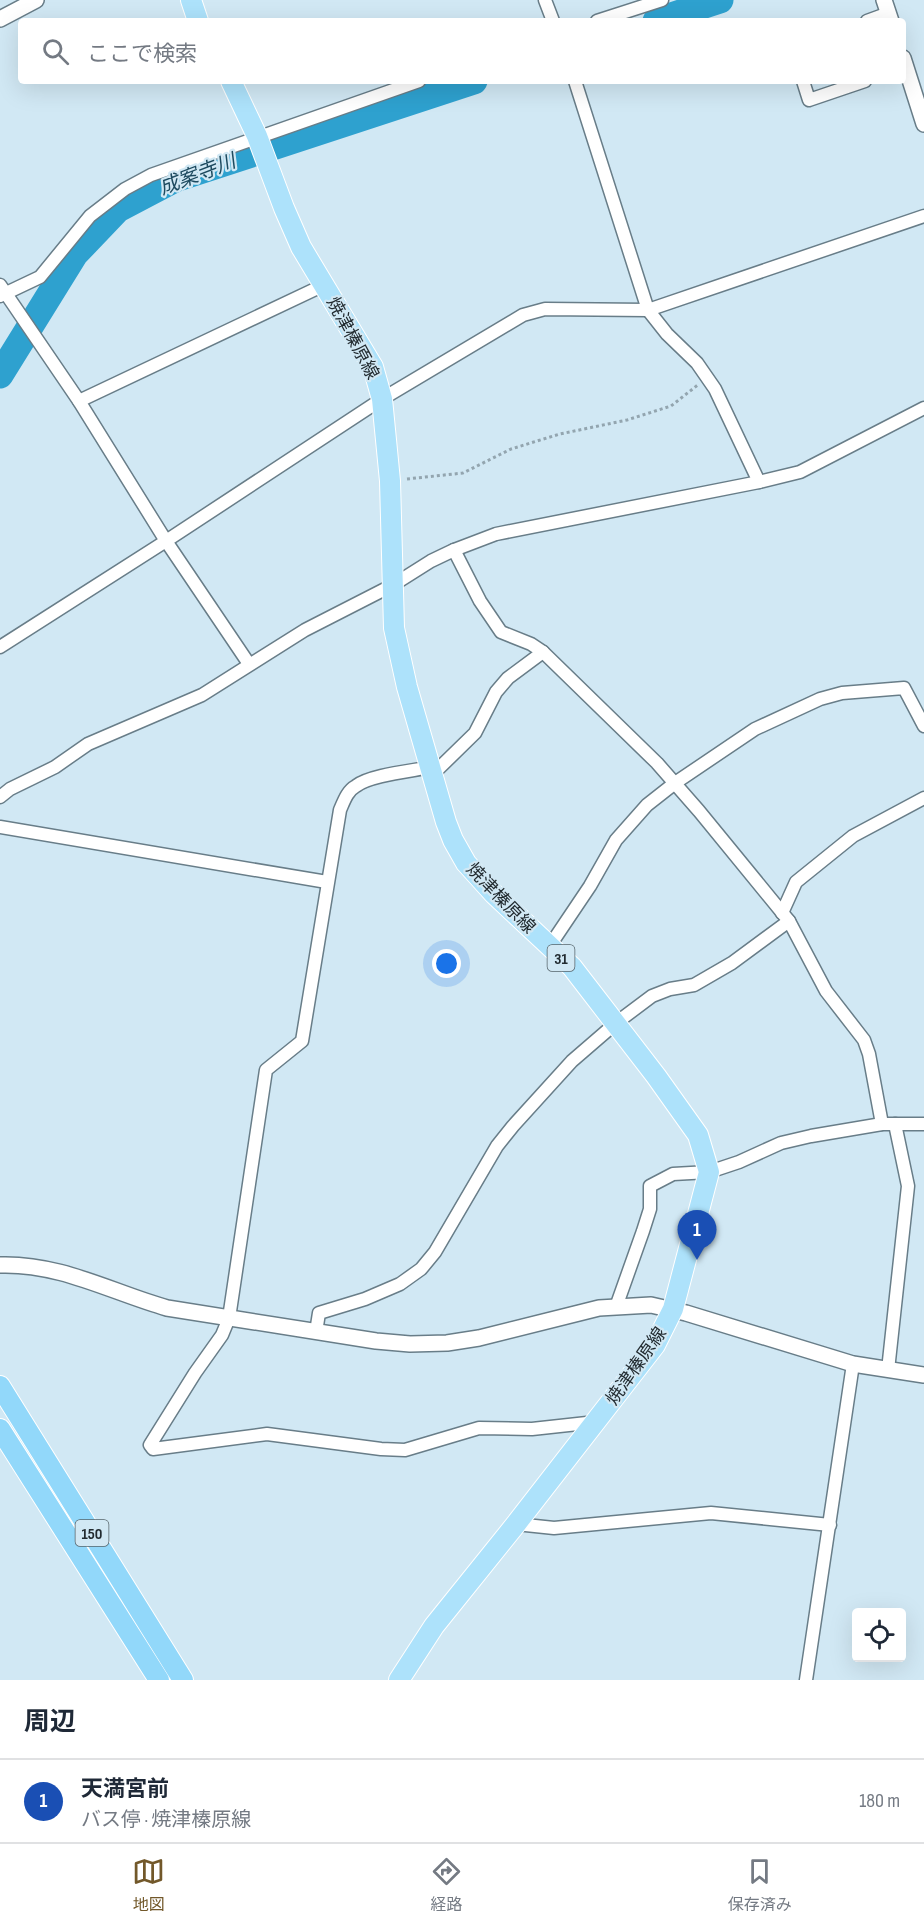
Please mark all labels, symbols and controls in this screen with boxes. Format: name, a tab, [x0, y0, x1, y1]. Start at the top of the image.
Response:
search box	[18, 18, 906, 84]
icon: search	[39, 35, 72, 68]
text: ここで検索	[87, 41, 197, 68]
water label: 成案寺川	[156, 149, 241, 200]
street label: 焼津榛原線	[322, 294, 383, 383]
street label: 焼津榛原線	[462, 859, 539, 938]
road number: 31	[548, 945, 574, 971]
your location	[432, 949, 461, 978]
pin: 1	[678, 1210, 716, 1260]
street label: 焼津榛原線	[602, 1323, 671, 1409]
road number: 150	[76, 1520, 109, 1546]
map controls	[852, 1608, 906, 1662]
button: locate	[852, 1608, 906, 1662]
text: 周辺	[24, 1707, 76, 1738]
text: 天満宮前	[81, 1776, 169, 1803]
text: 1	[40, 1789, 47, 1813]
text: 180 m	[859, 1789, 900, 1813]
text: バス停 · 焼津榛原線	[81, 1808, 251, 1832]
tab: 地図	[132, 1855, 165, 1915]
tab: 経路	[430, 1855, 463, 1915]
tab: 保存済み	[728, 1855, 792, 1915]

